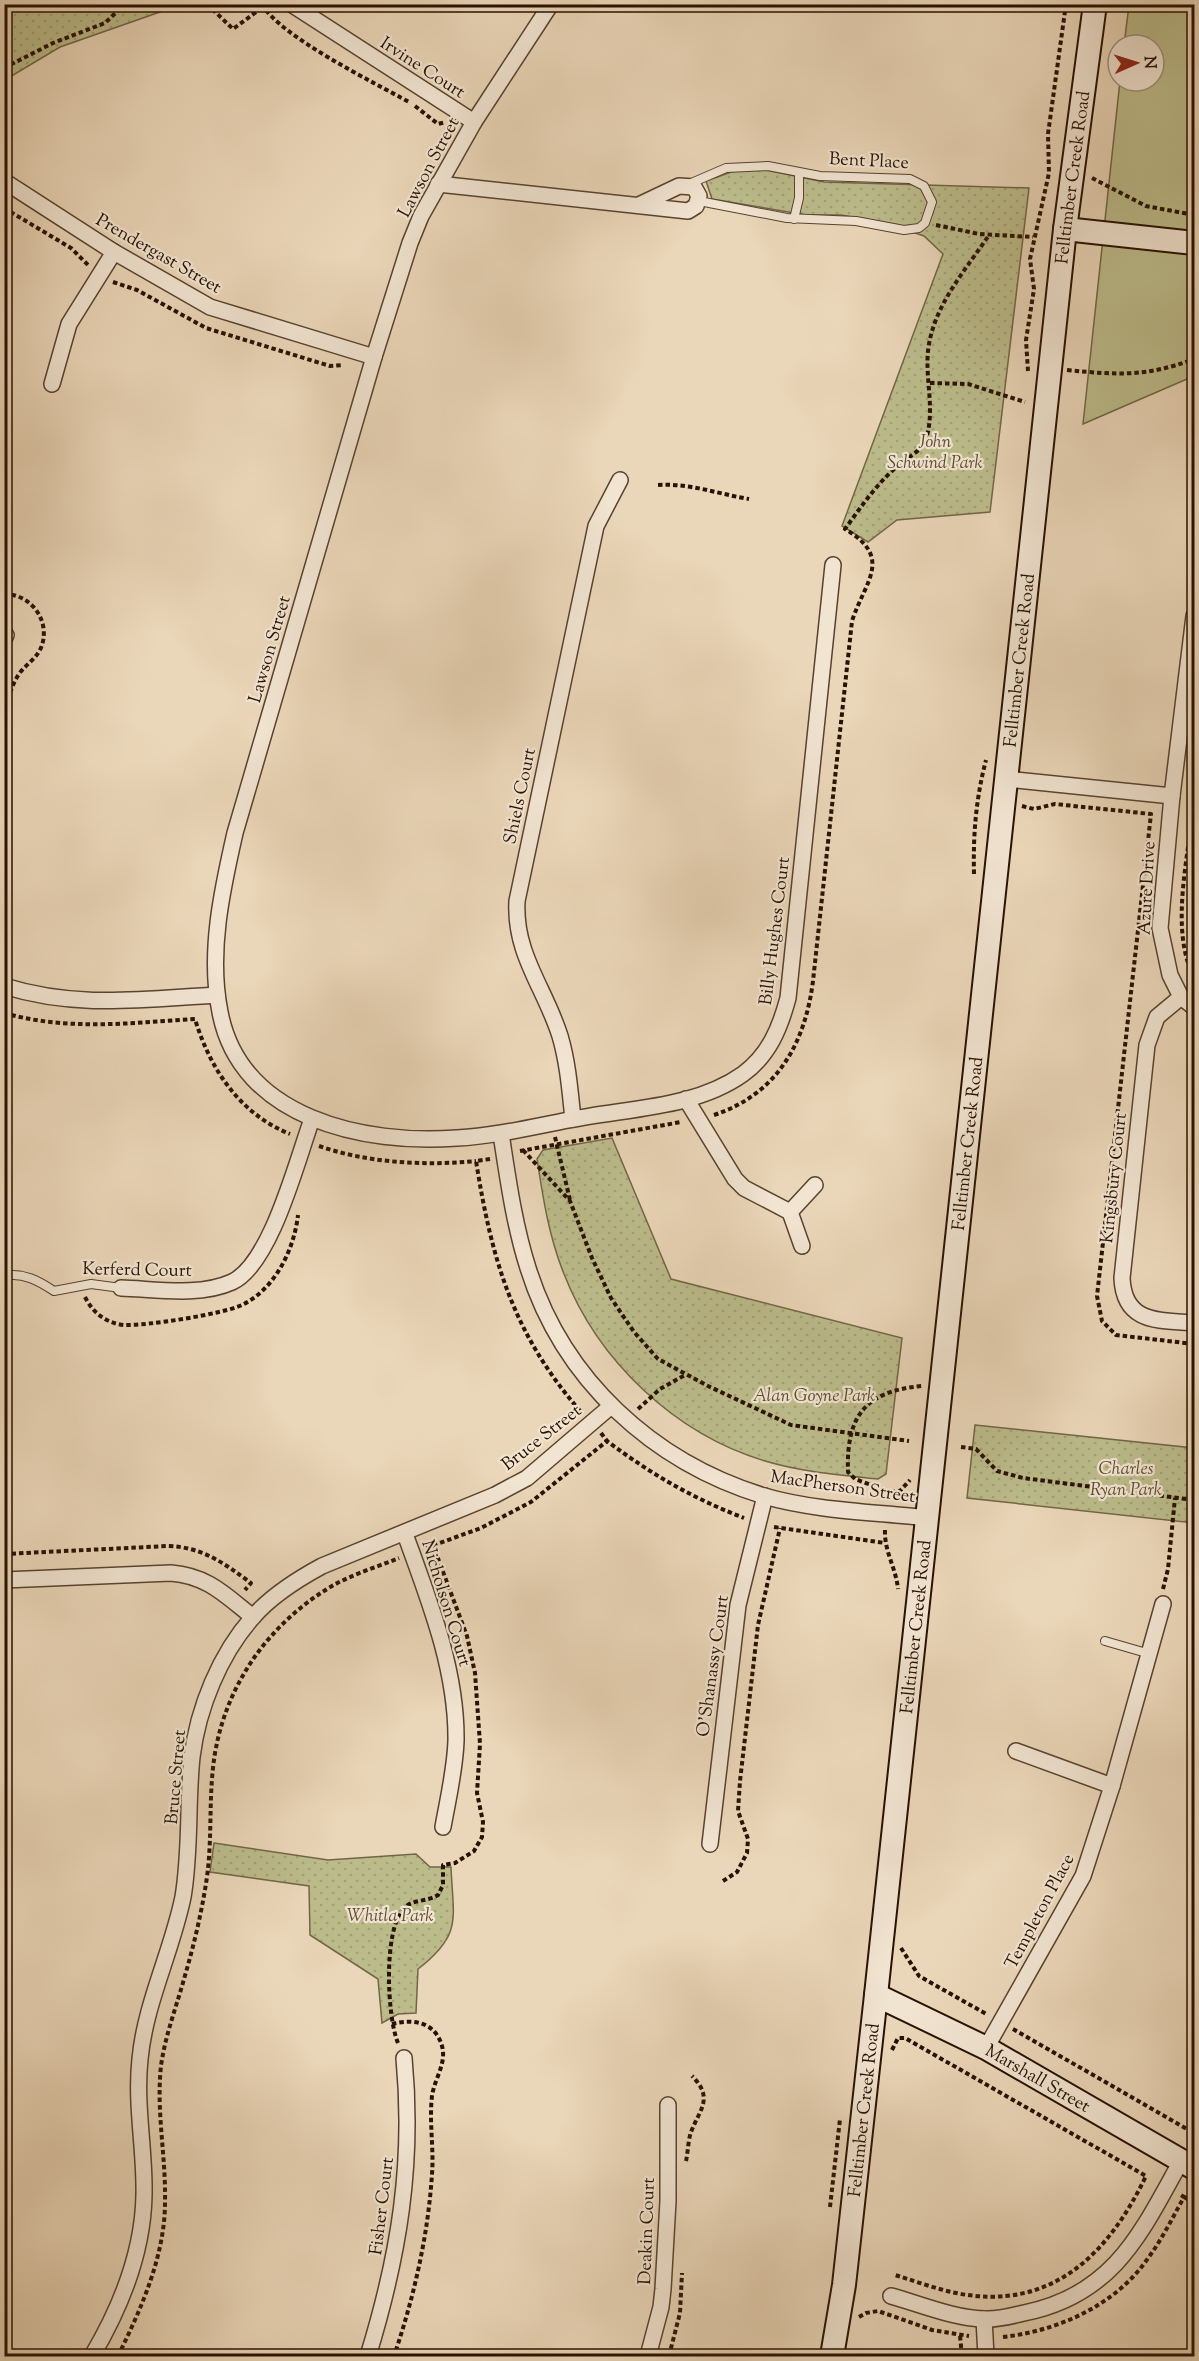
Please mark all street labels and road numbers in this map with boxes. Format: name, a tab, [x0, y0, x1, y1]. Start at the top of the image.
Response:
street label: Irvine Court	[374, 31, 470, 106]
street label: Felltimber Creek Road	[1050, 89, 1098, 266]
street label: Lawson Street	[392, 113, 467, 223]
street label: Bent Place	[828, 147, 909, 177]
street label: Prendergast Street	[90, 208, 226, 301]
street label: Felltimber Creek Road	[999, 572, 1043, 749]
street label: Lawson Street	[243, 593, 299, 706]
street label: Shiels Court	[498, 746, 544, 847]
street label: Azure Drive	[1133, 840, 1163, 936]
street label: Billy Hughes Court	[754, 856, 798, 1007]
street label: Felltimber Creek Road	[947, 1056, 991, 1232]
street label: Kingsbury Court	[1095, 1112, 1135, 1245]
street label: Kerferd Court	[82, 1257, 192, 1285]
street label: Bruce Street	[497, 1399, 588, 1478]
street label: MacPherson Street	[768, 1465, 917, 1511]
street label: Nicholson Court	[414, 1537, 477, 1670]
street label: Felltimber Creek Road	[895, 1539, 940, 1715]
street label: O'Shanassy Court	[691, 1594, 737, 1739]
street label: Bruce Street	[160, 1729, 194, 1826]
street label: Templeton Place	[999, 1850, 1082, 1974]
street label: Felltimber Creek Road	[843, 2022, 888, 2198]
street label: Marshall Street	[979, 2039, 1094, 2120]
street label: Fisher Court	[364, 2156, 402, 2257]
street label: Deakin Court	[633, 2177, 663, 2285]

